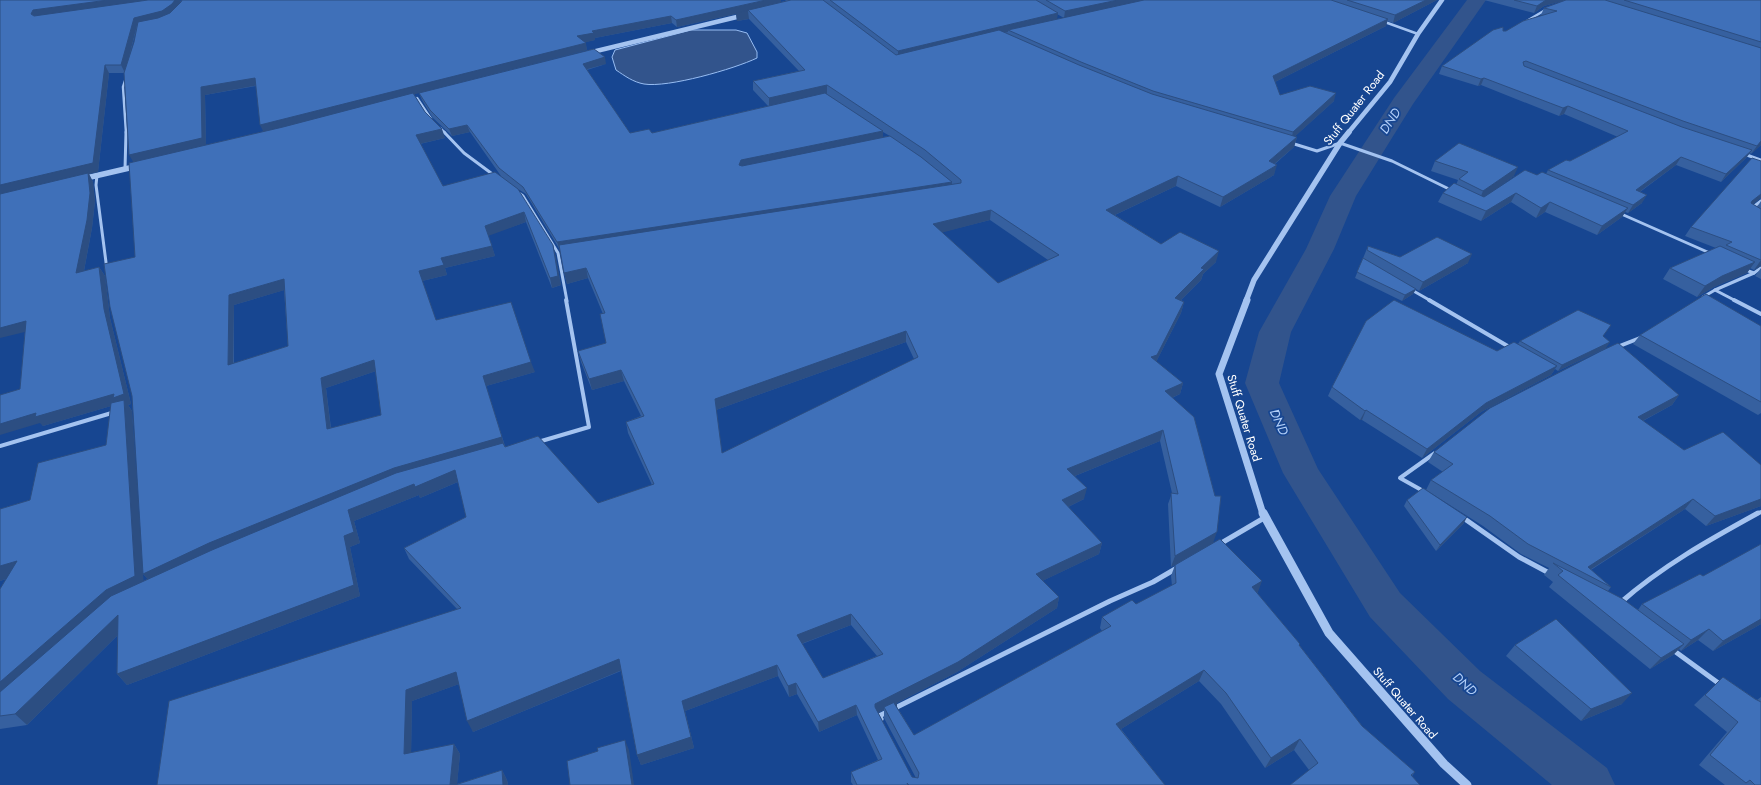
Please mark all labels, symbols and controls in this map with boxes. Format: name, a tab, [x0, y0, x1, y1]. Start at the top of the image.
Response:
street label: Stuff Quater Road	[1319, 67, 1389, 149]
water label: DND	[1375, 104, 1406, 137]
street label: Stuff Quater Road	[1222, 372, 1266, 464]
water label: DND	[1265, 406, 1293, 439]
street label: Stuff Quater Road	[1369, 663, 1441, 743]
water label: DND	[1449, 668, 1482, 700]

